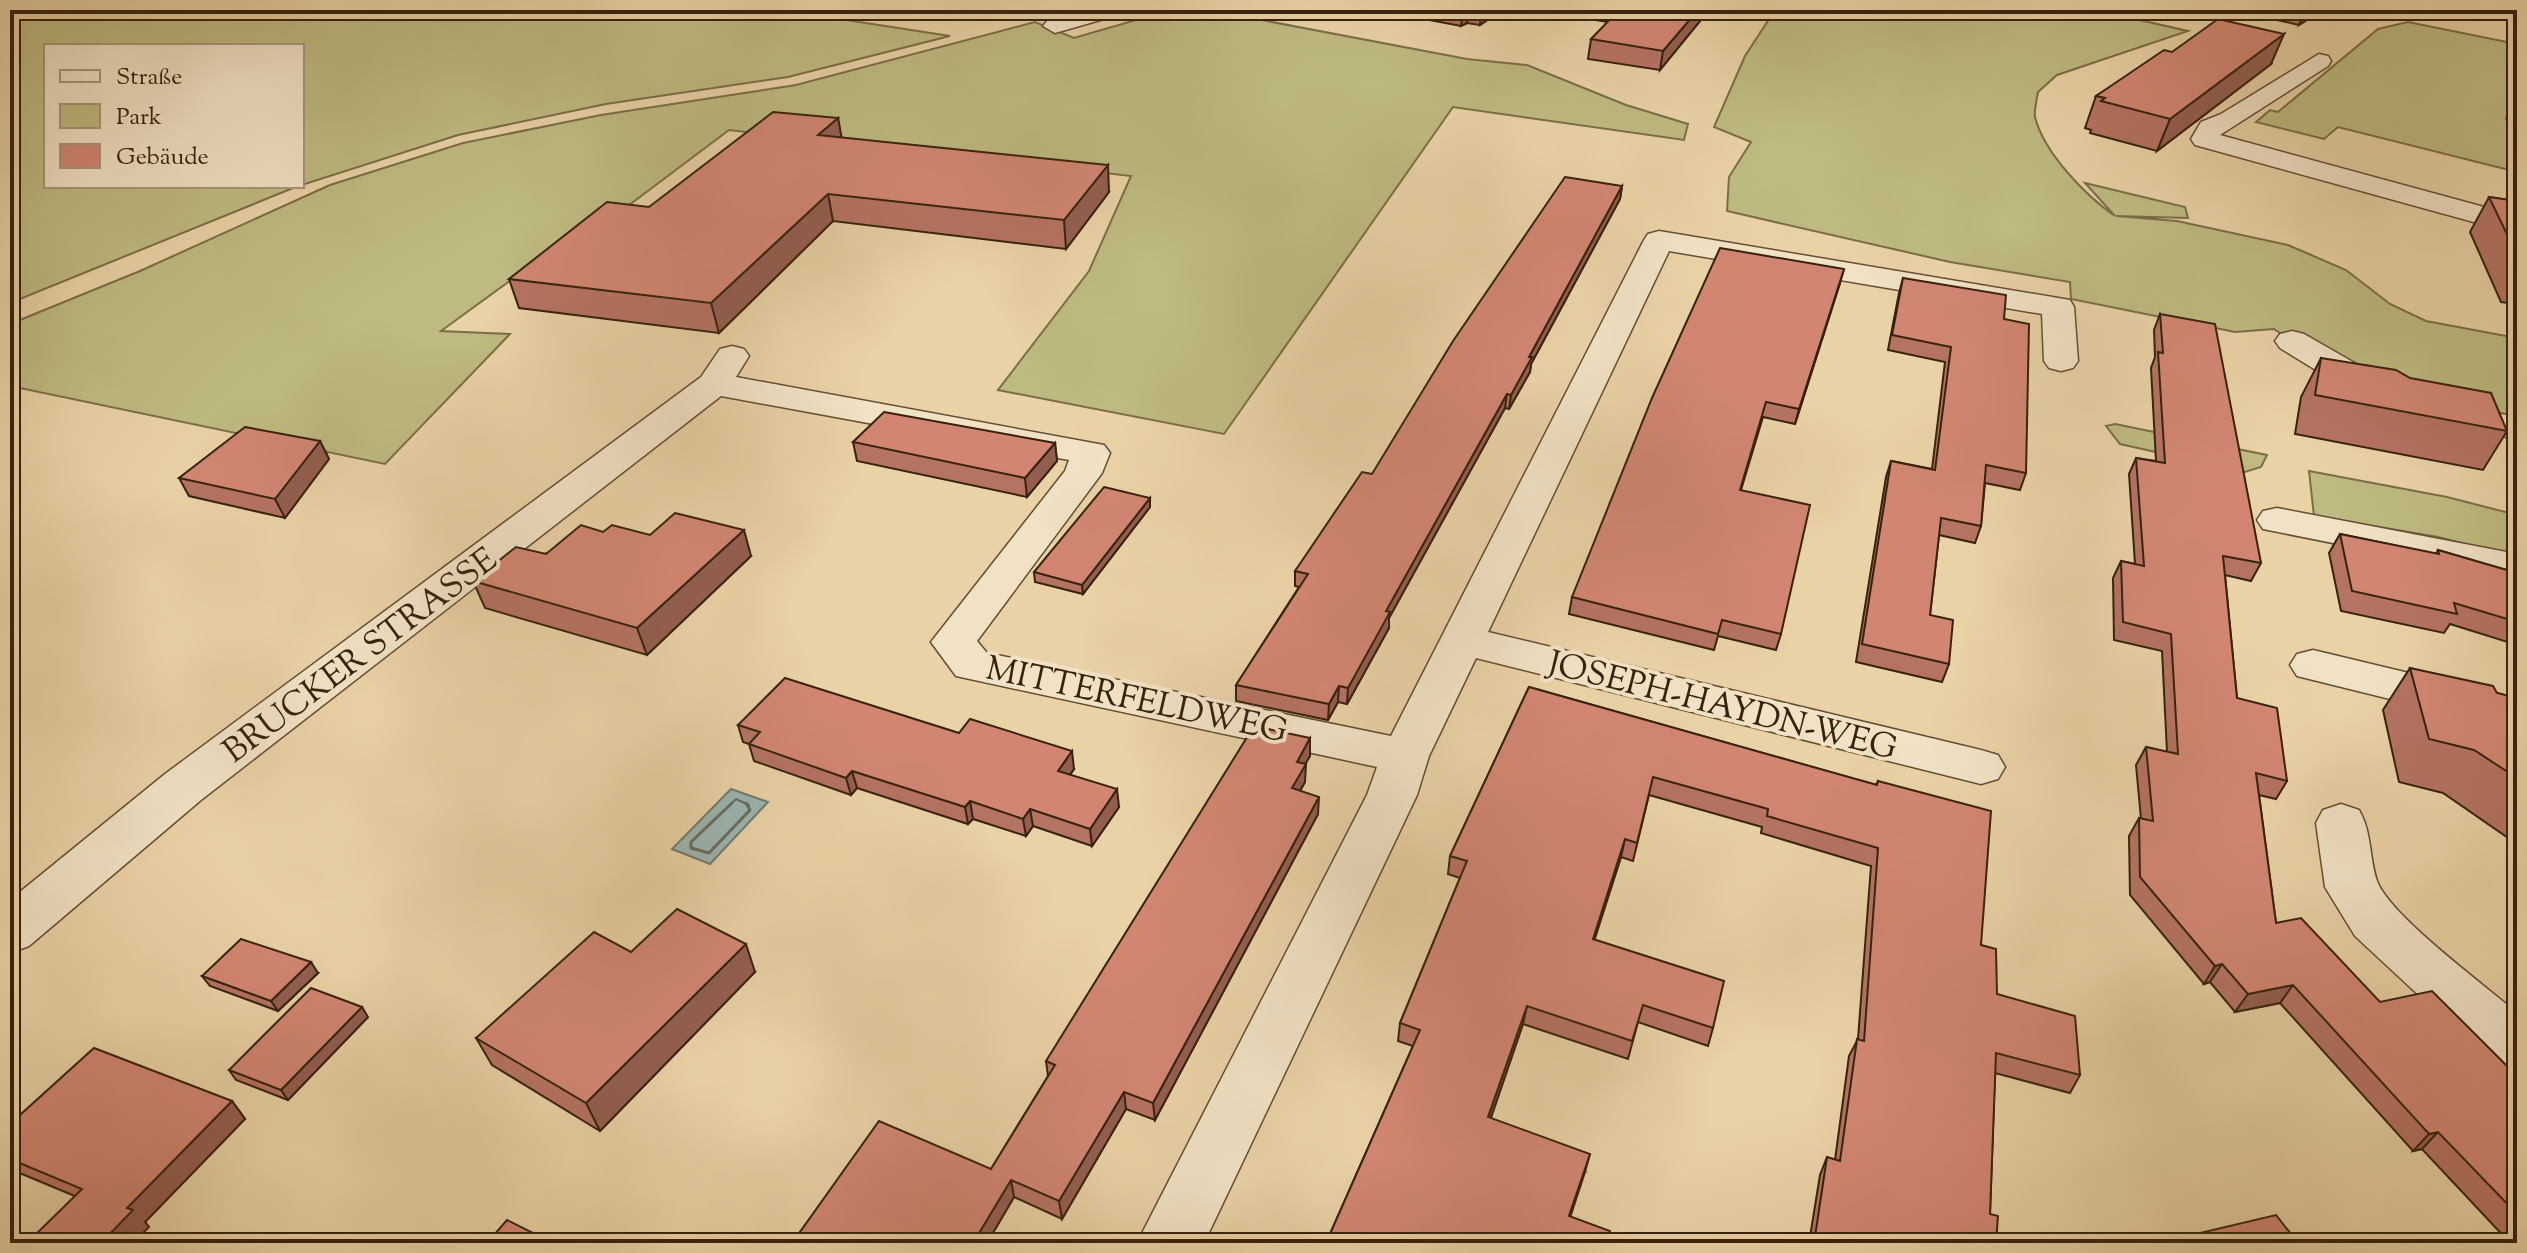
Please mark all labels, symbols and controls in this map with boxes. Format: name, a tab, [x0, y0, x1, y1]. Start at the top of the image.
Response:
legend	[44, 44, 304, 188]
text: Straße	[116, 61, 182, 95]
text: Park	[116, 101, 162, 135]
text: Gebäude	[116, 141, 209, 175]
street label: BRUCKER STRASSE	[214, 537, 509, 776]
street label: JOSEPH-HAYDN-WEG	[1541, 640, 1902, 774]
street label: MITTERFELDWEG	[981, 646, 1292, 757]

